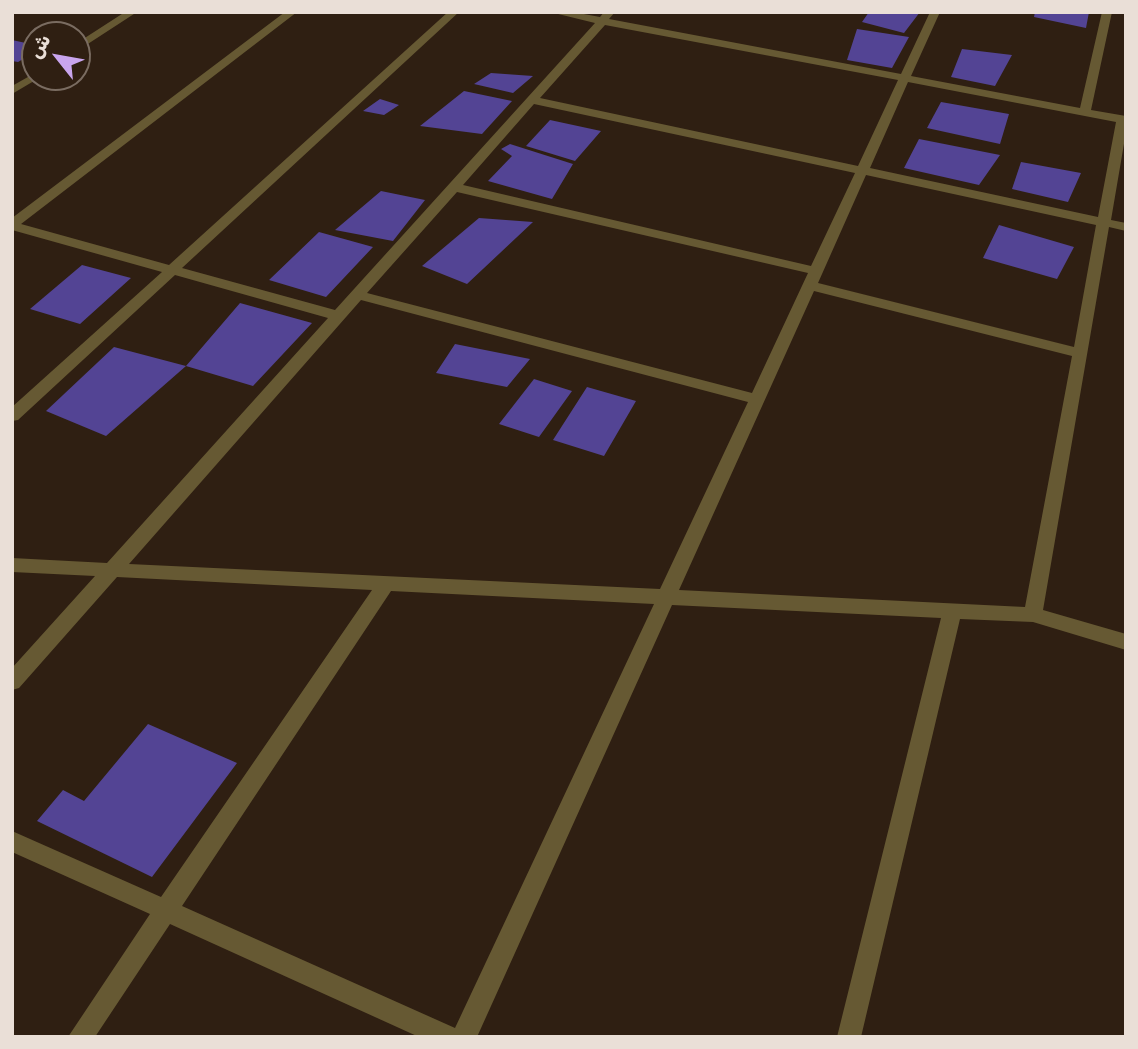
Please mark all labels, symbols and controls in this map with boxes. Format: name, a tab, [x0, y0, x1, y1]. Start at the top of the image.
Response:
north arrow	[21, 21, 91, 91]
text: ش	[23, 30, 55, 62]

